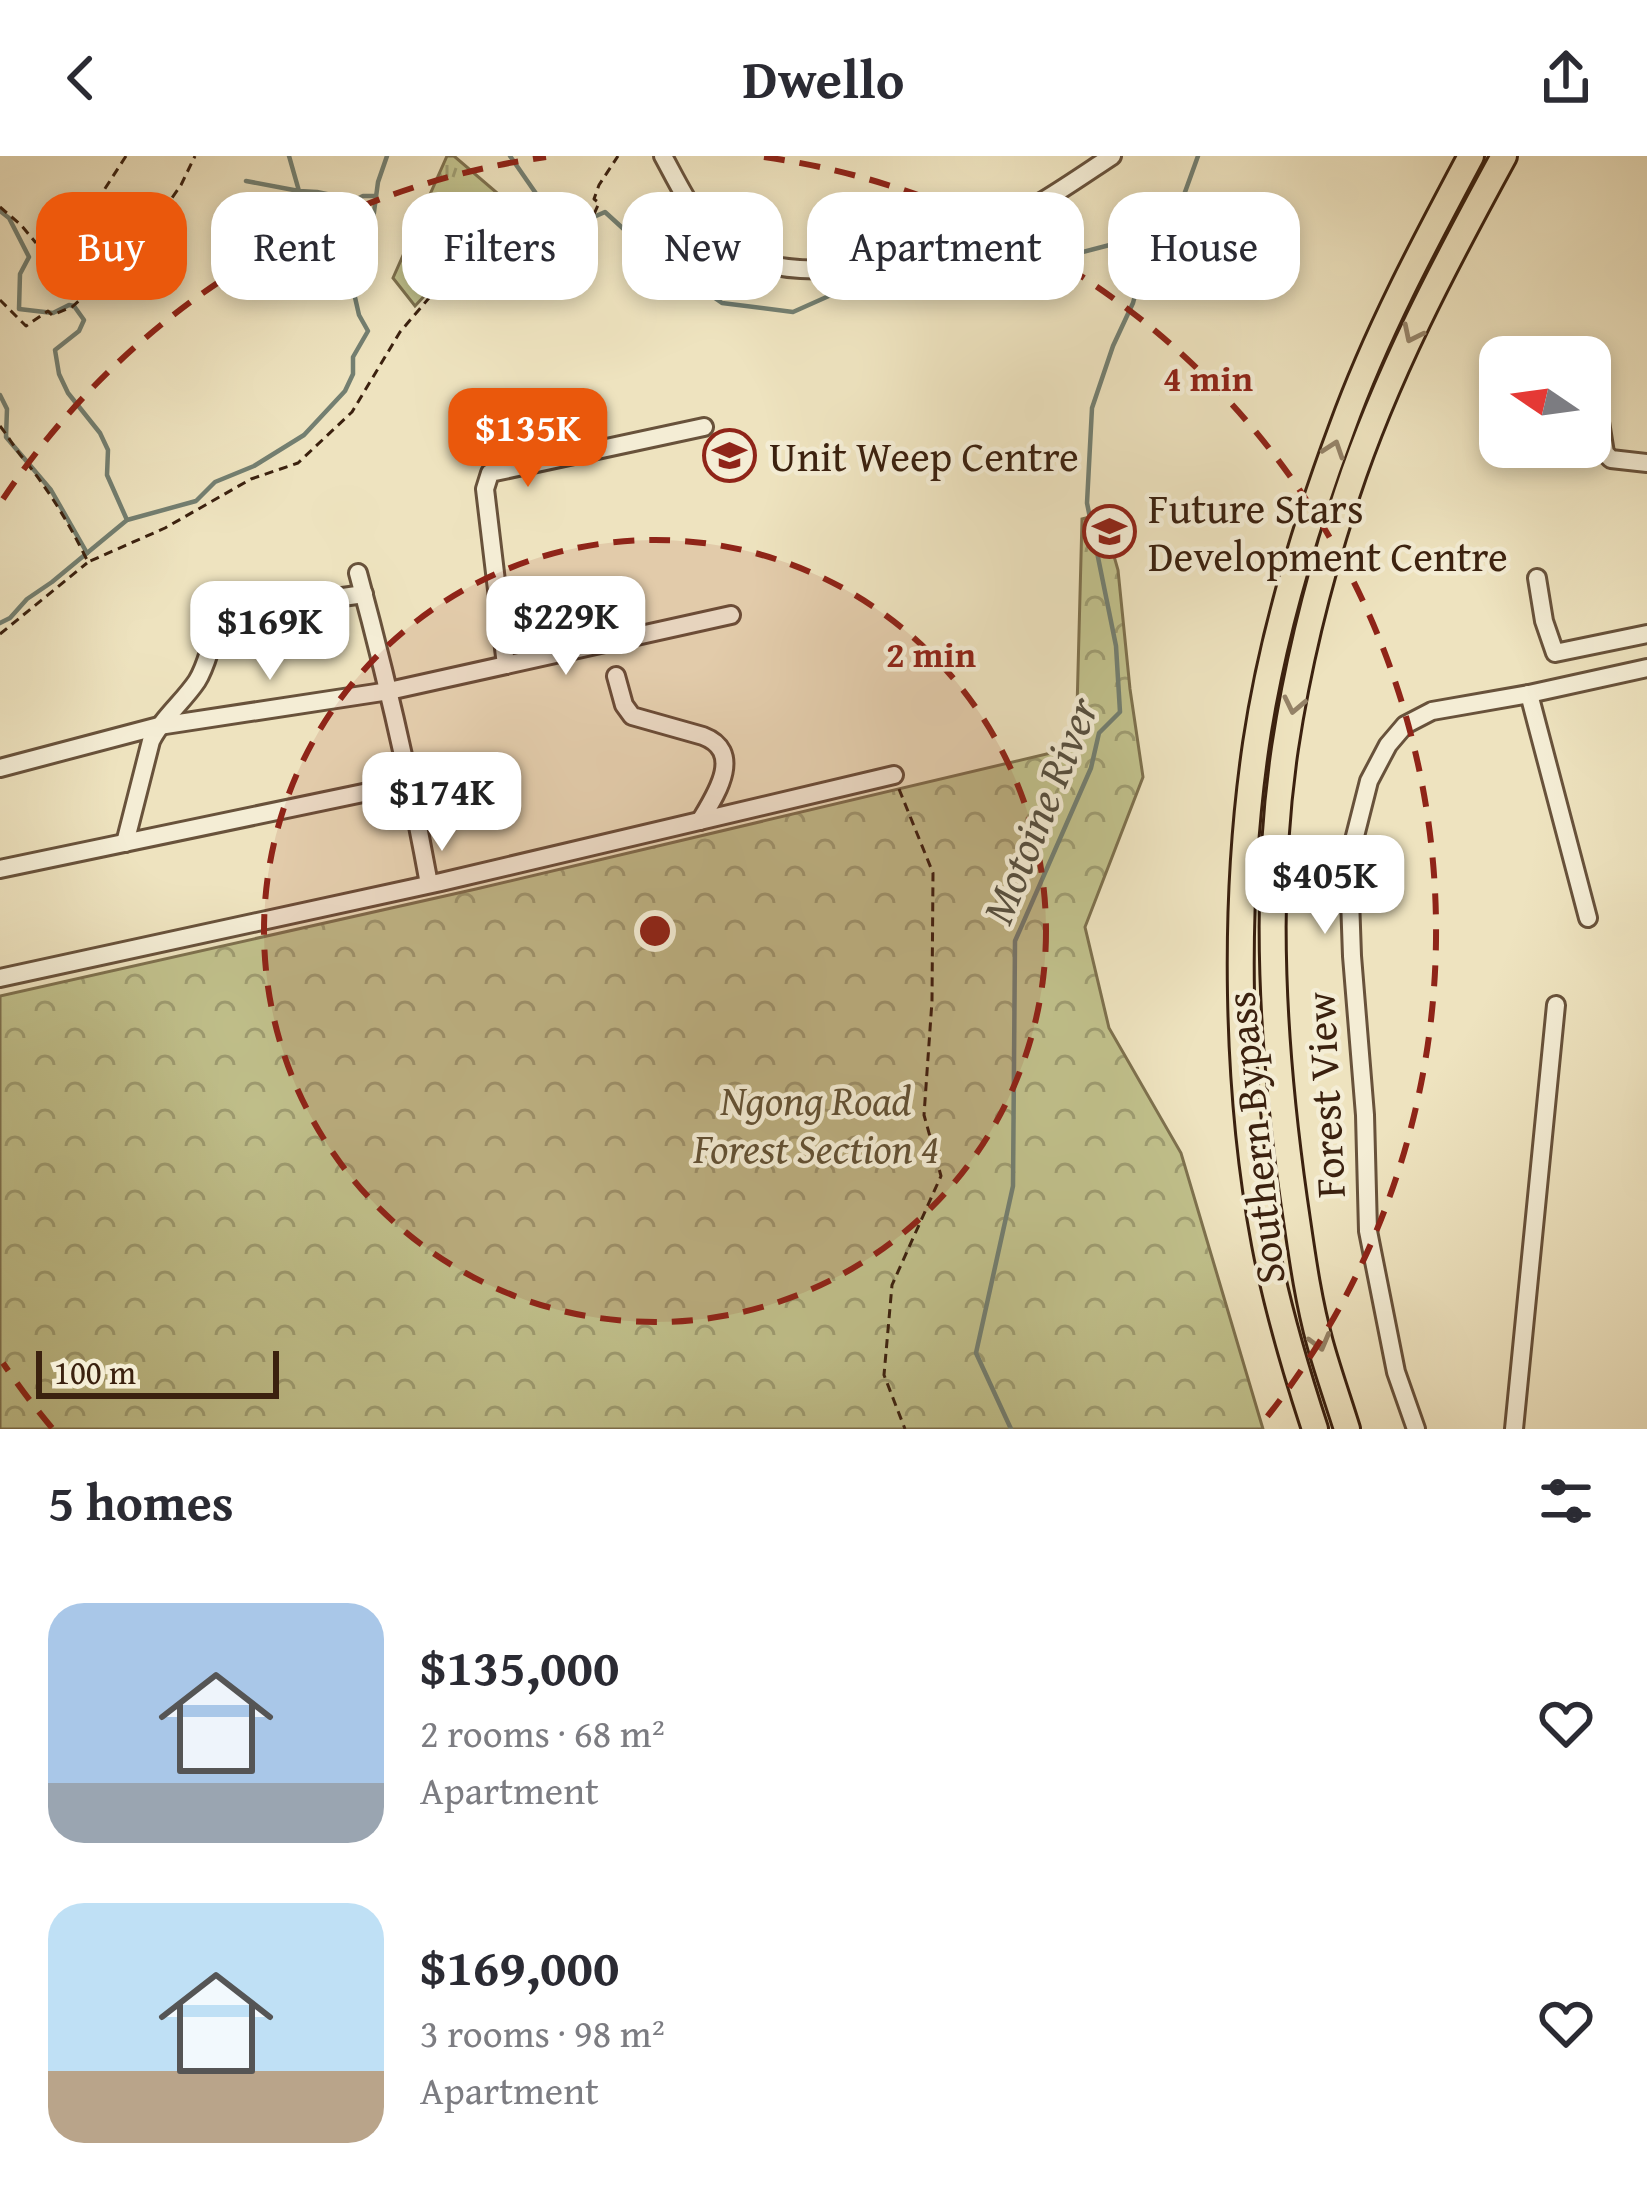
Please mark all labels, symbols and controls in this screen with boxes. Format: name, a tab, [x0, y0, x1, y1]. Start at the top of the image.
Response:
text: Dwello	[743, 39, 904, 118]
icon: back	[48, 45, 114, 111]
icon: share	[1533, 45, 1599, 111]
chip: Buy	[36, 192, 187, 300]
chip: Rent	[211, 192, 378, 300]
chip: Filters	[402, 192, 598, 300]
chip: New	[622, 192, 783, 300]
chip: Apartment	[807, 192, 1084, 300]
chip: House	[1108, 192, 1300, 300]
one-way arrow	[1403, 322, 1426, 344]
north arrow	[1479, 336, 1611, 468]
map controls	[1479, 336, 1611, 468]
text: 4 min	[1163, 351, 1253, 404]
pin: $135K	[444, 388, 612, 490]
text: $135K	[475, 398, 581, 455]
place label: Unit Weep Centre	[769, 425, 1079, 486]
school or university icon: Unit Weep Centre	[702, 427, 758, 483]
one-way arrow	[1320, 440, 1344, 461]
place label: Future Stars Development Centre	[1148, 477, 1508, 586]
school or university icon: Future Stars Development Centre	[1081, 503, 1137, 559]
pin: $229K	[482, 576, 650, 678]
pin: $169K	[186, 581, 354, 683]
text: $229K	[513, 586, 619, 643]
text: $169K	[217, 591, 323, 648]
text: 2 min	[886, 627, 976, 680]
water label: Motoine River	[964, 686, 1114, 933]
one-way arrow	[1282, 694, 1308, 714]
pin: $174K	[358, 752, 526, 854]
text: $174K	[389, 762, 495, 819]
pin: $405K	[1241, 835, 1409, 937]
text: $405K	[1272, 845, 1378, 902]
centre of rings	[634, 910, 676, 952]
street label: Southern Bypass	[1208, 989, 1300, 1287]
street label: Forest View	[1288, 990, 1360, 1200]
park label: Ngong Road Forest Section 4	[692, 1069, 939, 1178]
one-way arrow	[1306, 1331, 1331, 1352]
scale bar	[36, 1345, 279, 1398]
text: 100 m	[54, 1348, 136, 1396]
text: 5 homes	[48, 1464, 234, 1539]
icon: filters	[1533, 1468, 1599, 1534]
text: $135,000	[420, 1629, 619, 1704]
icon: home	[144, 1651, 288, 1795]
icon: heart	[1533, 1690, 1599, 1756]
text: 2 rooms · 68 m²	[420, 1704, 665, 1761]
text: Apartment	[420, 1761, 599, 1818]
text: $169,000	[420, 1929, 619, 2004]
icon: home	[144, 1951, 288, 2095]
icon: heart	[1533, 1990, 1599, 2056]
text: 3 rooms · 98 m²	[420, 2004, 665, 2061]
text: Apartment	[420, 2061, 599, 2118]

